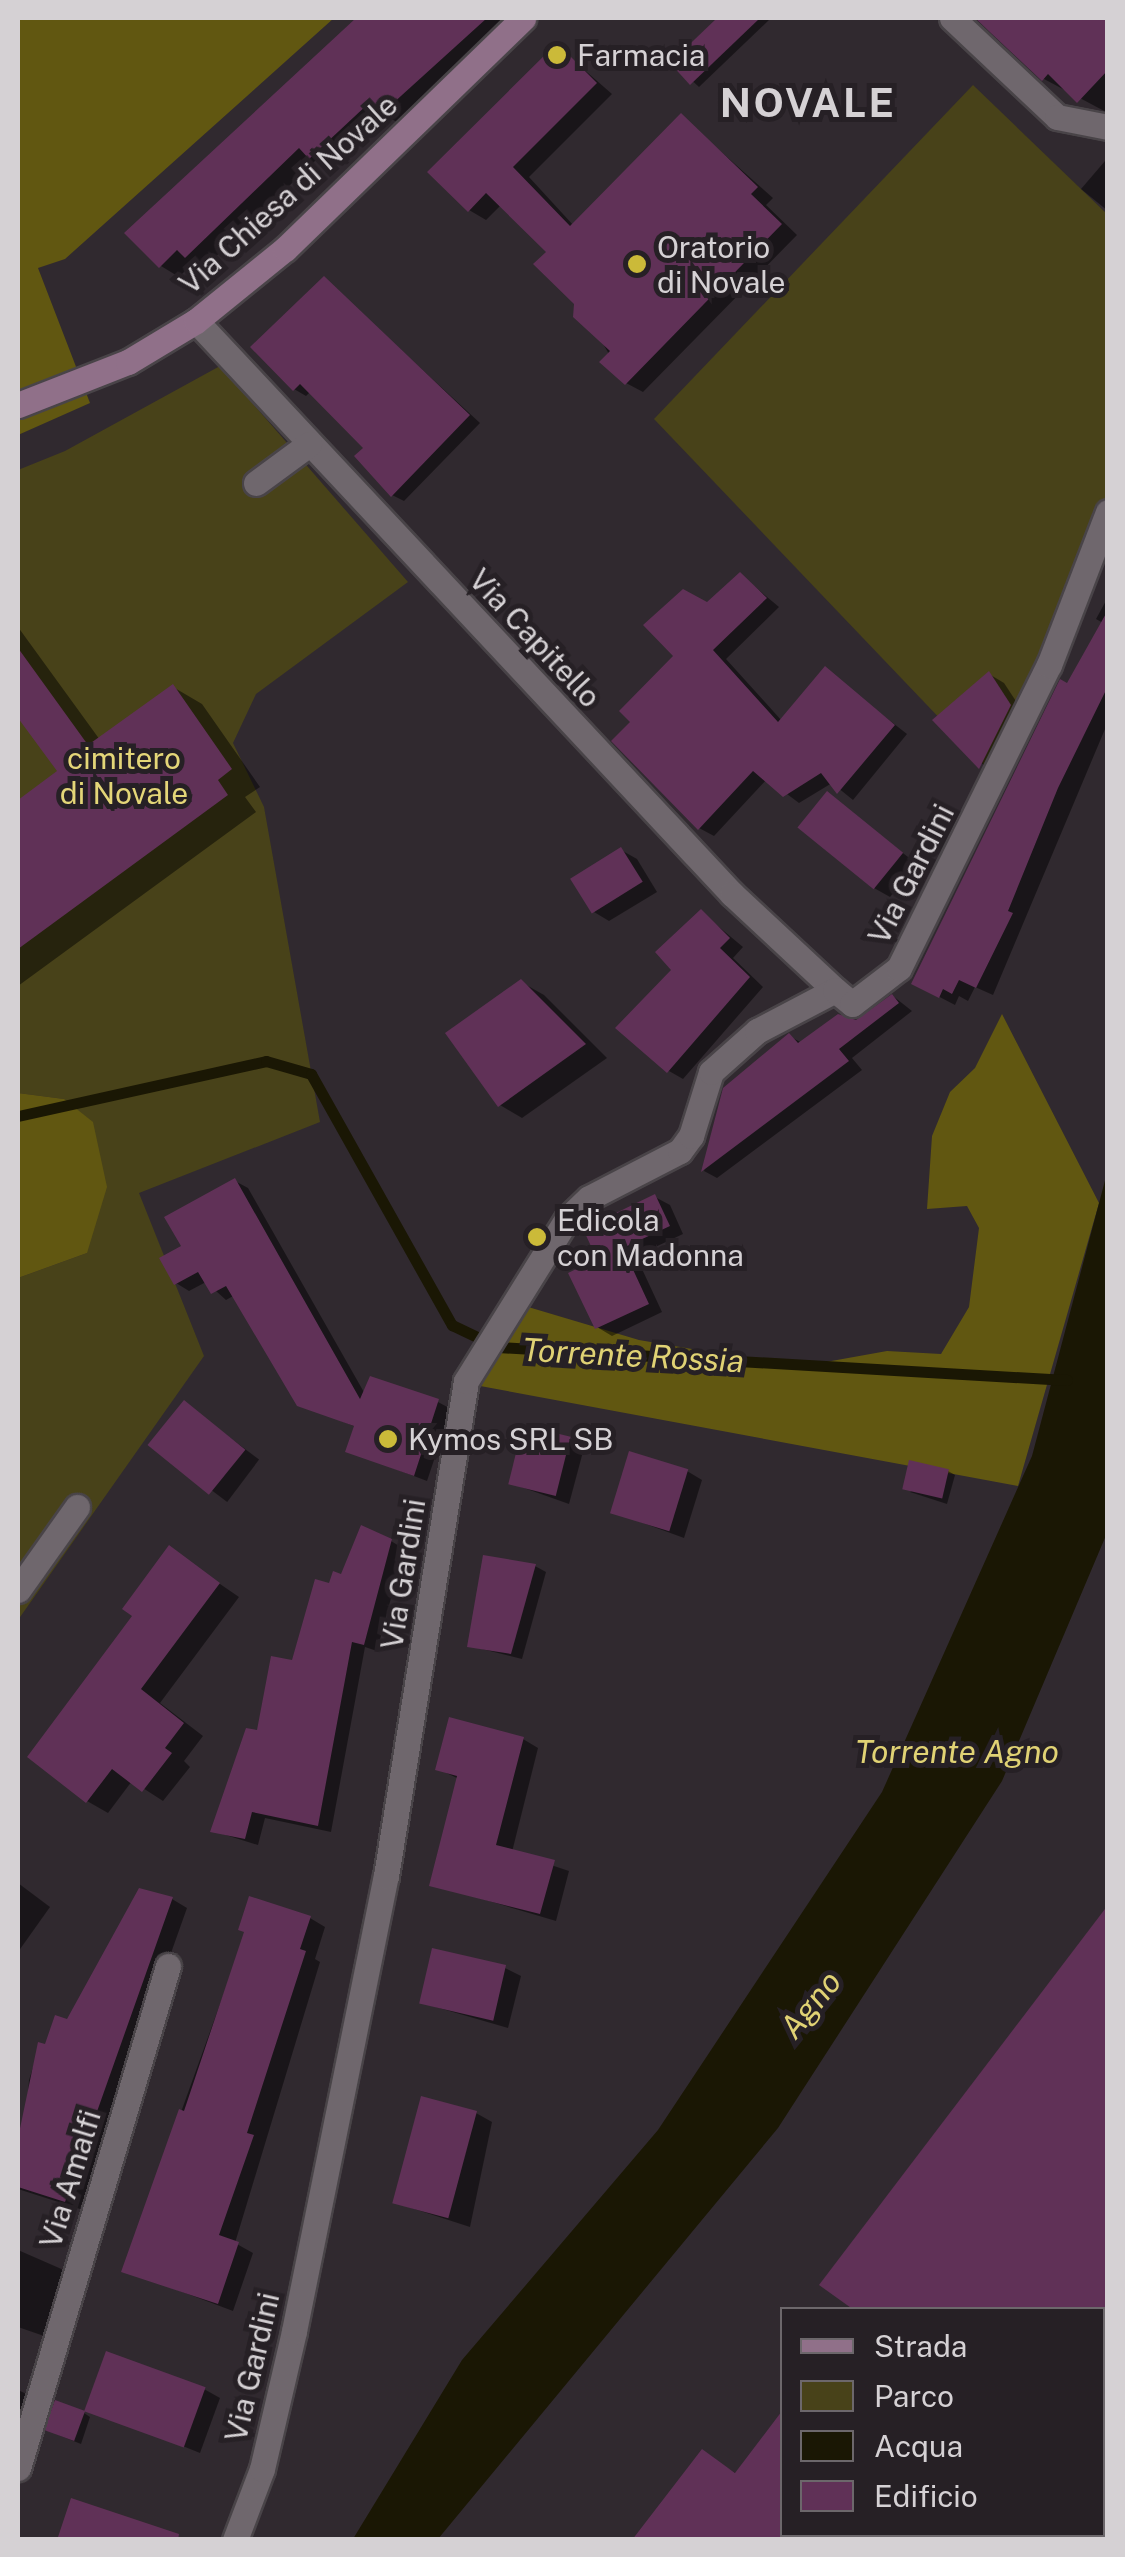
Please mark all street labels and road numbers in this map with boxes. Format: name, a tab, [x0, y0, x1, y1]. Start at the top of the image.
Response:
street label: Via Chiesa di Novale	[171, 86, 405, 302]
street label: Via Capitello	[462, 561, 608, 715]
street label: Via Gardini	[860, 798, 962, 950]
street label: Via Gardini	[373, 1496, 433, 1652]
street label: Via Amalfi	[32, 2106, 108, 2252]
street label: Via Gardini	[217, 2289, 287, 2445]

